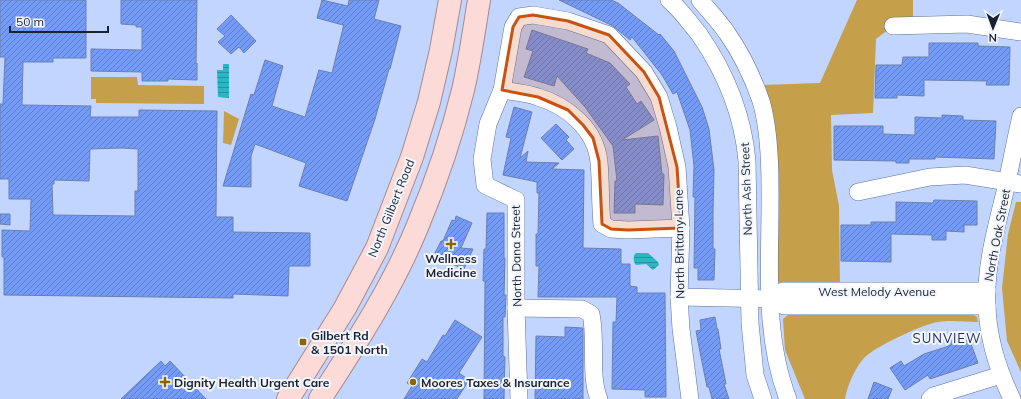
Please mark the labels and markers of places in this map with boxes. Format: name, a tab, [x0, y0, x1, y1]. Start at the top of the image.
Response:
marker: Wellness Medicine	[445, 238, 457, 250]
place label: Wellness Medicine	[425, 251, 477, 280]
place label: Gilbert Rd & 1501 North	[311, 328, 388, 357]
marker: Gilbert Rd & 1501 North	[298, 337, 308, 347]
place label: Dignity Health Urgent Care	[174, 375, 330, 390]
place label: Moores Taxes & Insurance	[421, 375, 570, 390]
marker: Dignity Health Urgent Care	[159, 376, 171, 388]
marker: Moores Taxes & Insurance	[408, 377, 418, 387]

